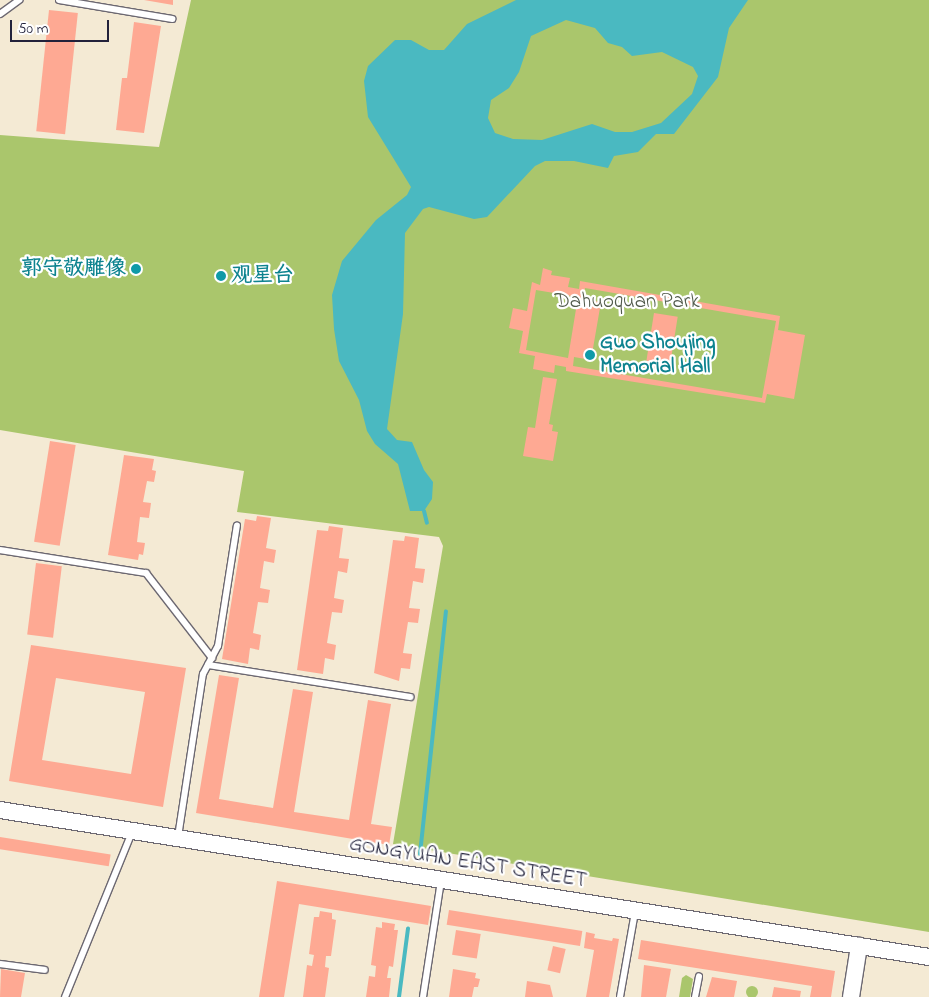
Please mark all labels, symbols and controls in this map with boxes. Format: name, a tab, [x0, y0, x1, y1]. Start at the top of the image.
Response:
scale bar	[12, 10, 111, 42]
text: 50 m	[18, 18, 48, 40]
place label: 郭守敬雕像	[21, 256, 126, 282]
marker: 郭守敬雕像	[130, 263, 142, 275]
place label: 观星台	[231, 263, 294, 289]
marker: 观星台	[215, 270, 227, 282]
park label: Dahuoquan Park	[554, 289, 700, 315]
place label: Guo Shoujing Memorial Hall	[600, 330, 715, 380]
marker: Guo Shoujing Memorial Hall	[584, 349, 596, 361]
street label: GONGYUAN EAST STREET	[348, 832, 588, 894]

